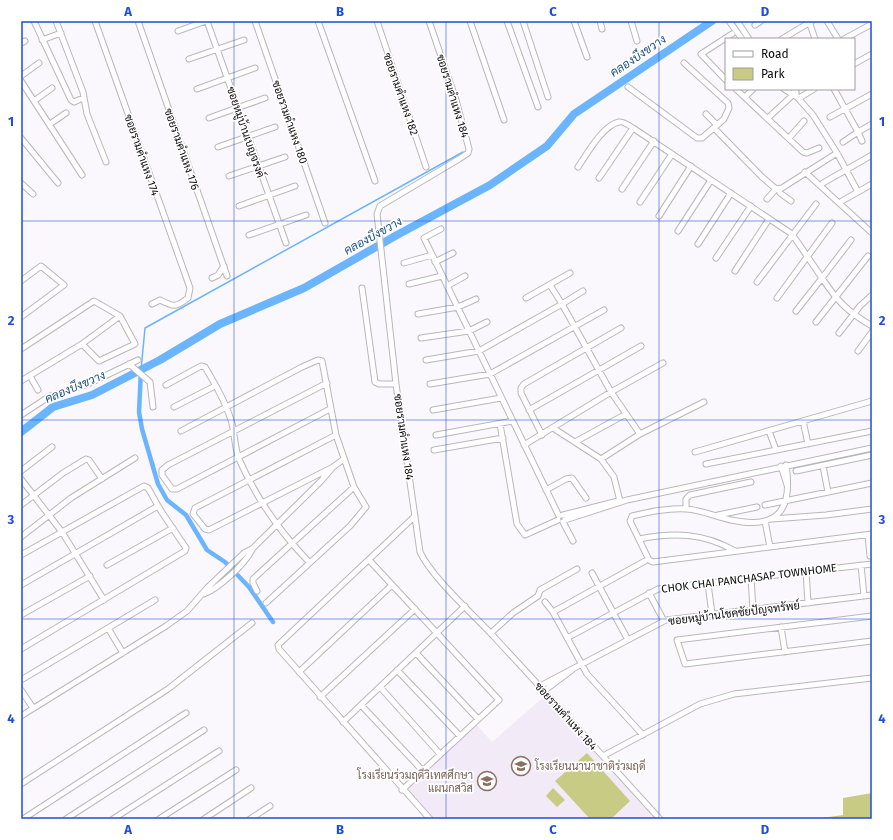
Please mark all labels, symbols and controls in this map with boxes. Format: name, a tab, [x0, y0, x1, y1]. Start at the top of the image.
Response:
text: A	[123, 4, 132, 19]
text: B	[336, 4, 344, 19]
text: C	[549, 4, 557, 19]
text: D	[761, 4, 770, 19]
water label: คลองบึงขวาง	[607, 32, 669, 80]
legend	[725, 38, 855, 90]
text: Road	[761, 47, 789, 61]
street label: ซอยรามคำแหง 182	[380, 51, 422, 137]
street label: ซอยรามคำแหง 184	[434, 52, 472, 140]
text: Park	[761, 67, 785, 81]
street label: ซอยรามคำแหง 180	[269, 79, 311, 165]
street label: ซอยหมู่บ้านเบญจรงค์	[223, 84, 269, 180]
street label: ซอยรามคำแหง 176	[161, 106, 203, 192]
street label: ซอยรามคำแหง 174	[122, 112, 163, 198]
text: 1	[8, 114, 14, 129]
text: 1	[879, 114, 885, 129]
water label: คลองบึงขวาง	[341, 214, 405, 258]
text: 2	[8, 313, 15, 328]
text: 2	[879, 313, 886, 328]
water label: คลองบึงขวาง	[43, 368, 108, 406]
street label: ซอยรามคำแหง 184	[391, 393, 417, 481]
text: 3	[7, 512, 15, 527]
text: 3	[878, 512, 886, 527]
street label: CHOK CHAI PANCHASAP TOWNHOME	[661, 561, 838, 596]
street label: ซอยหมู่บ้านโชคชัยปัญจทรัพย์	[667, 597, 801, 629]
street label: ซอยรามคำแหง 184	[532, 679, 600, 753]
text: 4	[7, 711, 15, 726]
text: 4	[878, 711, 886, 726]
school or university icon: โรงเรียนนานาชาติร่วมฤดี	[510, 755, 532, 777]
place label: โรงเรียนนานาชาติร่วมฤดี	[534, 758, 646, 773]
place label: โรงเรียนร่วมฤดีวิเทศศึกษา แผนกสวิส	[356, 767, 473, 795]
school or university icon: โรงเรียนร่วมฤดีวิเทศศึกษา แผนกสวิส	[476, 770, 498, 792]
text: A	[123, 822, 132, 837]
text: B	[336, 822, 344, 837]
text: C	[549, 822, 557, 837]
text: D	[761, 822, 770, 837]

